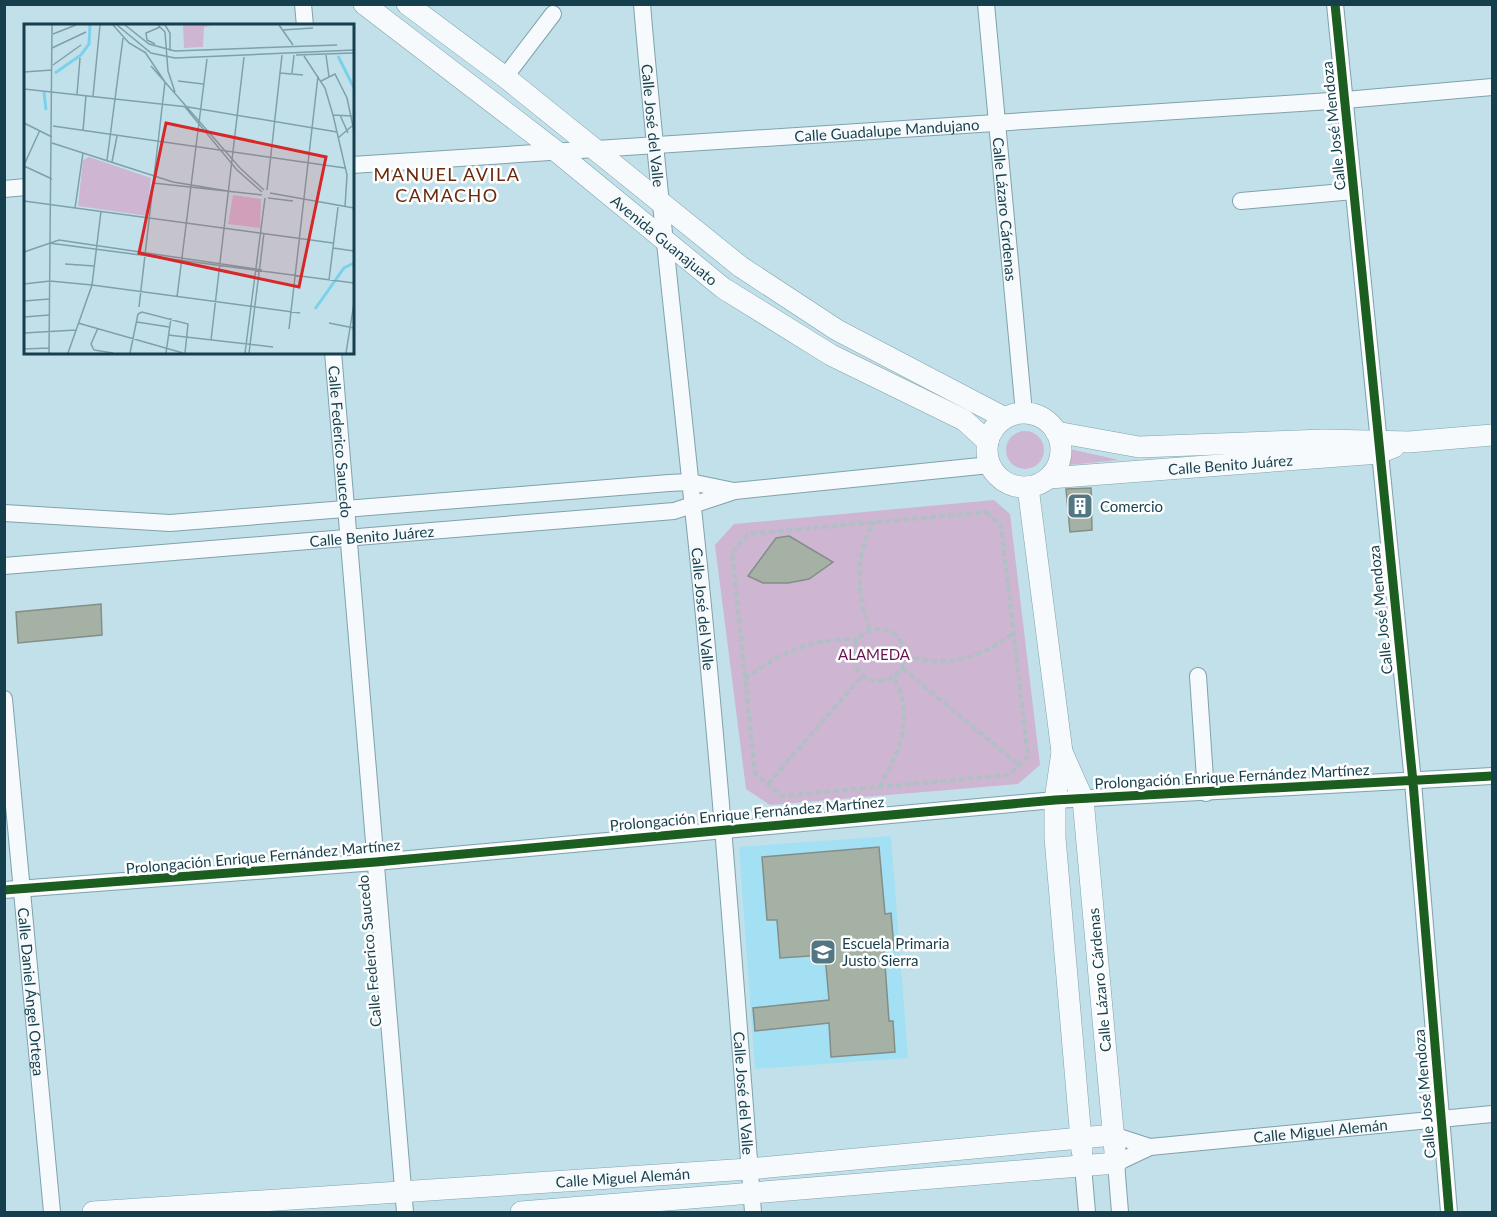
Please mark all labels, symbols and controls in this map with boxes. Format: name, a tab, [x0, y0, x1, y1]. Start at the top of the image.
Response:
inset map	[24, 24, 354, 354]
street label: Calle José Mendoza	[1317, 61, 1349, 191]
street label: Calle José del Valle	[638, 63, 668, 188]
street label: Calle Guadalupe Mandujano	[794, 115, 980, 145]
street label: Calle Lázaro Cárdenas	[989, 136, 1021, 282]
district label: MANUEL AVILA CAMACHO	[374, 163, 520, 206]
street label: Avenida Guanajuato	[607, 191, 721, 289]
street label: Calle Federico Saucedo	[325, 365, 356, 519]
street label: Calle Benito Juárez	[1167, 451, 1294, 478]
building icon: Comercio	[1065, 491, 1095, 521]
place label: Comercio	[1100, 497, 1163, 515]
street label: Calle Benito Juárez	[309, 522, 435, 550]
street label: Calle José Mendoza	[1364, 545, 1396, 675]
street label: Calle José del Valle	[688, 547, 718, 671]
park label: ALAMEDA	[838, 645, 911, 663]
street label: Prolongación Enrique Fernández Martínez	[1094, 760, 1370, 792]
street label: Prolongación Enrique Fernández Martínez	[609, 792, 885, 834]
street label: Prolongación Enrique Fernández Martínez	[125, 835, 401, 877]
street label: Calle Federico Saucedo	[353, 874, 385, 1028]
street label: Calle Daniel Ángel Ortega	[15, 907, 48, 1077]
street label: Calle Lázaro Cárdenas	[1084, 907, 1114, 1053]
place label: Escuela Primaria Justo Sierra	[842, 934, 950, 969]
school or university icon: Escuela Primaria Justo Sierra	[808, 937, 838, 967]
street label: Calle José Mendoza	[1409, 1029, 1439, 1159]
street label: Calle José del Valle	[730, 1031, 758, 1156]
street label: Calle Miguel Alemán	[1253, 1115, 1388, 1146]
street label: Calle Miguel Alemán	[555, 1164, 691, 1191]

